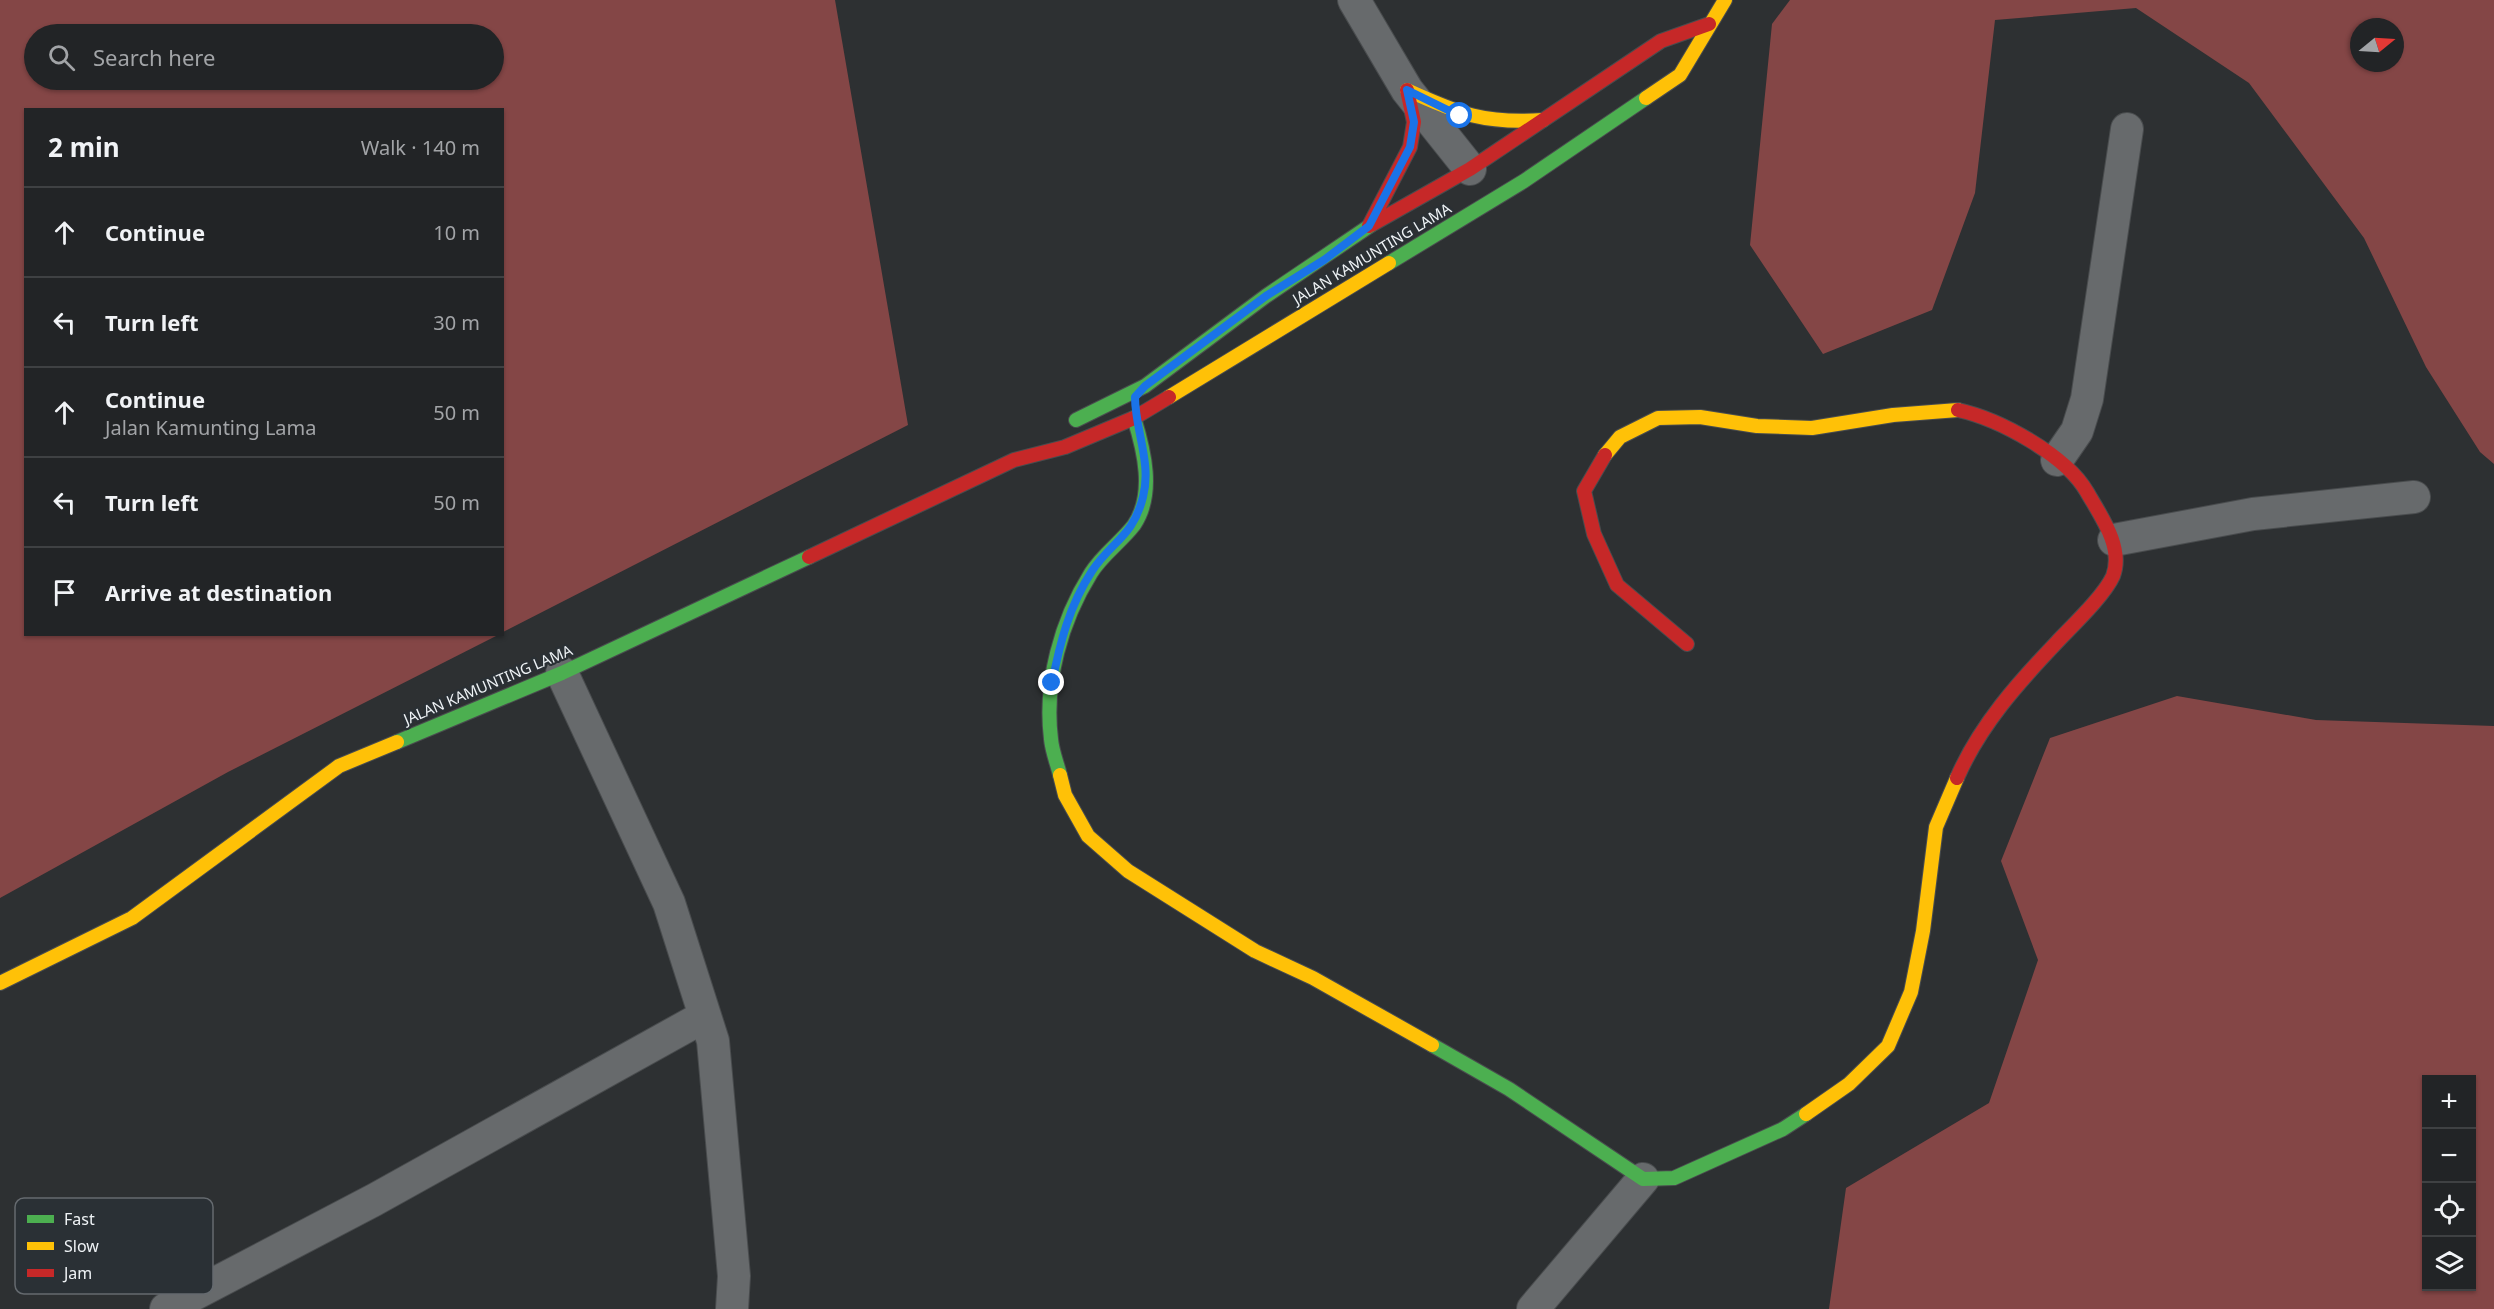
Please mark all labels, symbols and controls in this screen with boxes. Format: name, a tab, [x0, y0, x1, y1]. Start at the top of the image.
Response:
north arrow	[2350, 18, 2404, 72]
search box	[24, 24, 504, 90]
icon: search	[45, 41, 78, 74]
text: Search here	[93, 42, 215, 72]
route start	[1446, 102, 1472, 128]
text: 2 min	[48, 129, 120, 165]
text: Walk · 140 m	[361, 134, 480, 161]
street label: JALAN KAMUNTING LAMA	[1287, 198, 1455, 309]
icon: ahead	[48, 216, 81, 249]
text: Continue	[105, 217, 205, 247]
text: 10 m	[433, 219, 480, 246]
icon: left	[48, 306, 81, 339]
text: Turn left	[105, 307, 199, 337]
text: 30 m	[433, 309, 480, 336]
text: Continue	[105, 384, 205, 414]
icon: ahead	[48, 396, 81, 429]
text: 50 m	[433, 399, 480, 426]
text: Jalan Kamunting Lama	[105, 414, 317, 441]
icon: left	[48, 486, 81, 519]
text: Turn left	[105, 487, 199, 517]
text: 50 m	[433, 489, 480, 516]
icon: arrive	[48, 576, 81, 609]
text: Arrive at destination	[105, 577, 332, 607]
street label: JALAN KAMUNTING LAMA	[398, 639, 575, 730]
route end	[1038, 669, 1064, 695]
map controls	[2422, 1075, 2476, 1291]
button: +	[2422, 1075, 2476, 1129]
button: −	[2422, 1129, 2476, 1183]
button: locate	[2422, 1183, 2476, 1237]
legend	[15, 1198, 213, 1294]
text: Fast	[64, 1208, 95, 1230]
text: Slow	[64, 1235, 99, 1257]
button: layers	[2422, 1237, 2476, 1291]
text: Jam	[62, 1262, 92, 1284]

